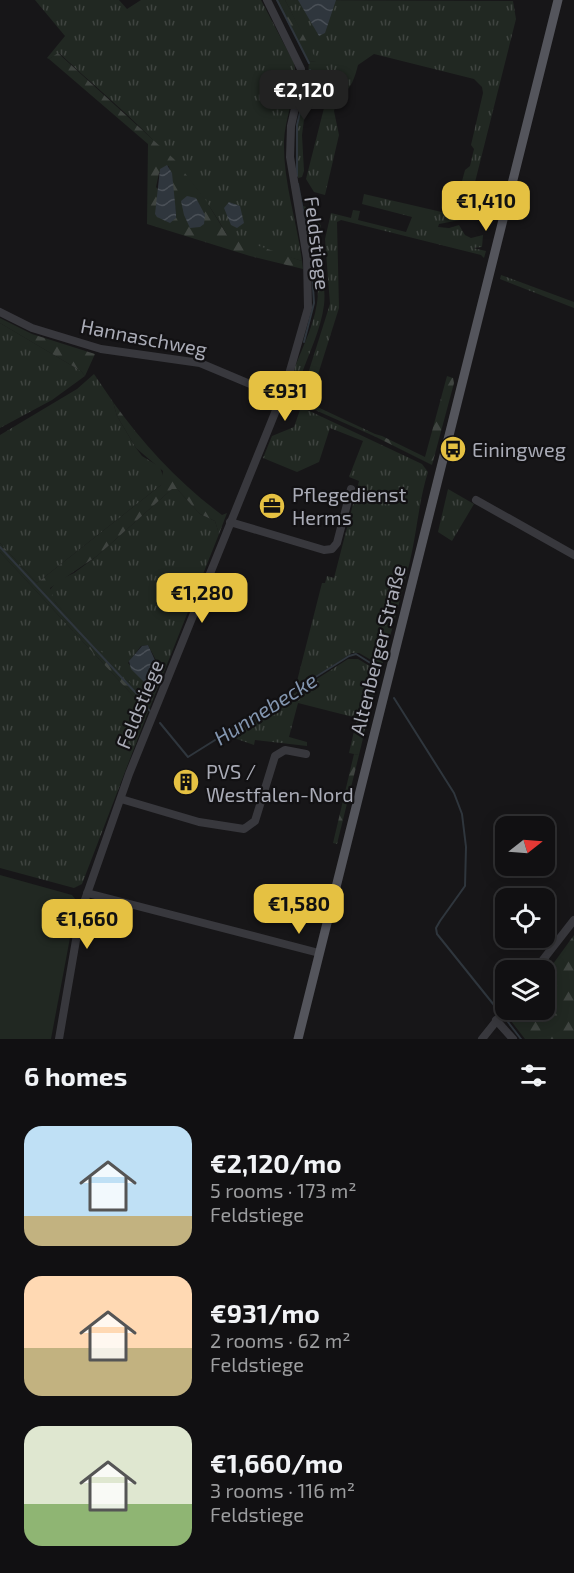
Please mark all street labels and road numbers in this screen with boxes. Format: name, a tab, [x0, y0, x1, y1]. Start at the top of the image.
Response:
street label: Feldstiege	[300, 195, 336, 291]
street label: Hannaschweg	[79, 313, 209, 361]
street label: Altenberger Straße	[344, 563, 410, 737]
street label: Feldstiege	[110, 656, 168, 752]

